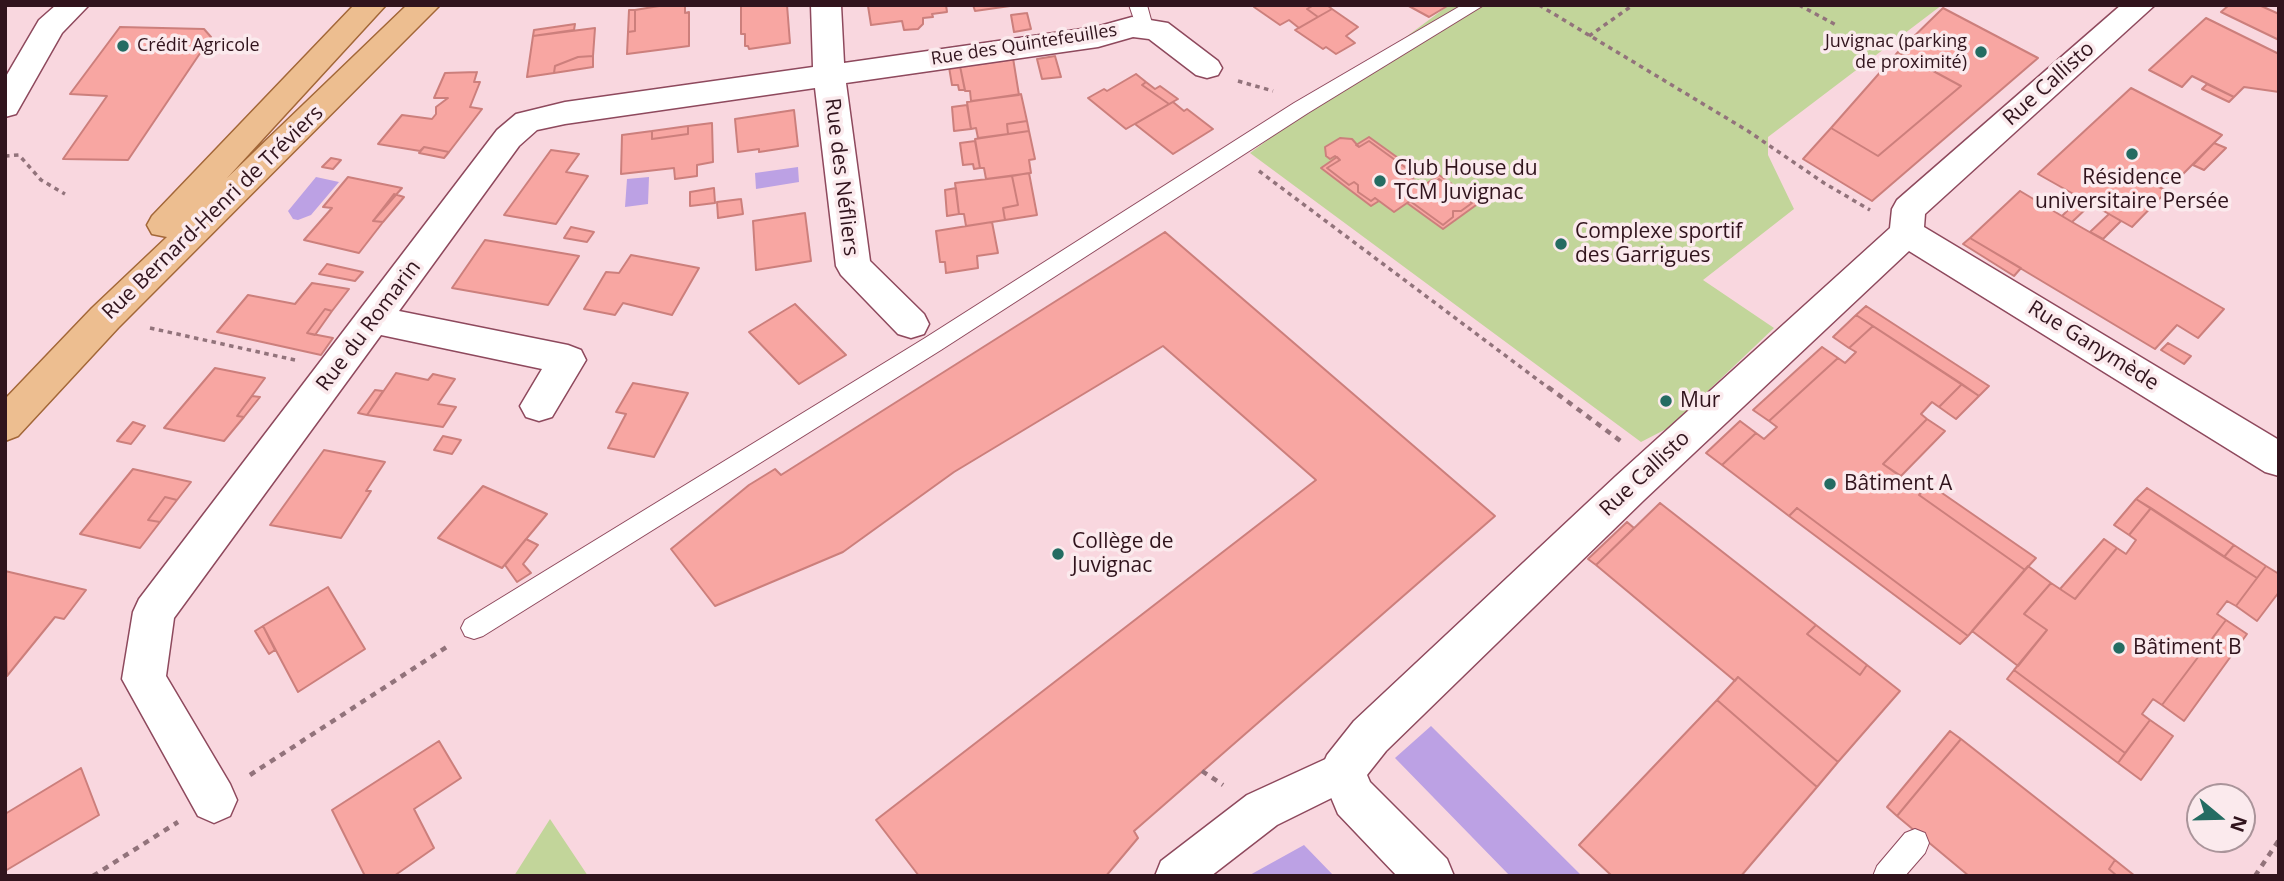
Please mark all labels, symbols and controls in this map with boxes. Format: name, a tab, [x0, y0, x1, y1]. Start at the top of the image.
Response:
street label: Rue des Quintefeuilles	[929, 20, 1119, 70]
place label: Juvignac (parking de proximité)	[1825, 31, 1967, 74]
place label: Crédit Agricole	[137, 35, 260, 57]
street label: Rue Callisto	[1998, 36, 2100, 132]
marker: Crédit Agricole	[115, 38, 131, 54]
marker: Juvignac (parking de proximité)	[1973, 44, 1989, 60]
street label: Rue des Néfliers	[819, 97, 863, 257]
street label: Rue Bernard-Henri de Tréviers	[97, 101, 329, 325]
marker: Résidence universitaire Persée	[2124, 146, 2140, 162]
place label: Club House du TCM Juvignac	[1394, 156, 1538, 206]
place label: Résidence universitaire Persée	[2035, 165, 2229, 215]
marker: Club House du TCM Juvignac	[1372, 173, 1388, 189]
place label: Complexe sportif des Garrigues	[1575, 219, 1742, 269]
marker: Complexe sportif des Garrigues	[1553, 236, 1569, 252]
street label: Rue du Romarin	[311, 255, 427, 397]
street label: Rue Ganymède	[2023, 296, 2163, 396]
place label: Mur	[1680, 388, 1720, 414]
marker: Mur	[1658, 393, 1674, 409]
street label: Rue Callisto	[1595, 426, 1695, 522]
place label: Bâtiment A	[1844, 471, 1952, 497]
marker: Bâtiment A	[1822, 476, 1838, 492]
place label: Collège de Juvignac	[1072, 529, 1174, 579]
marker: Collège de Juvignac	[1050, 546, 1066, 562]
place label: Bâtiment B	[2133, 635, 2242, 661]
marker: Bâtiment B	[2111, 640, 2127, 656]
north arrow	[2186, 783, 2256, 853]
text: N	[2224, 813, 2254, 836]

